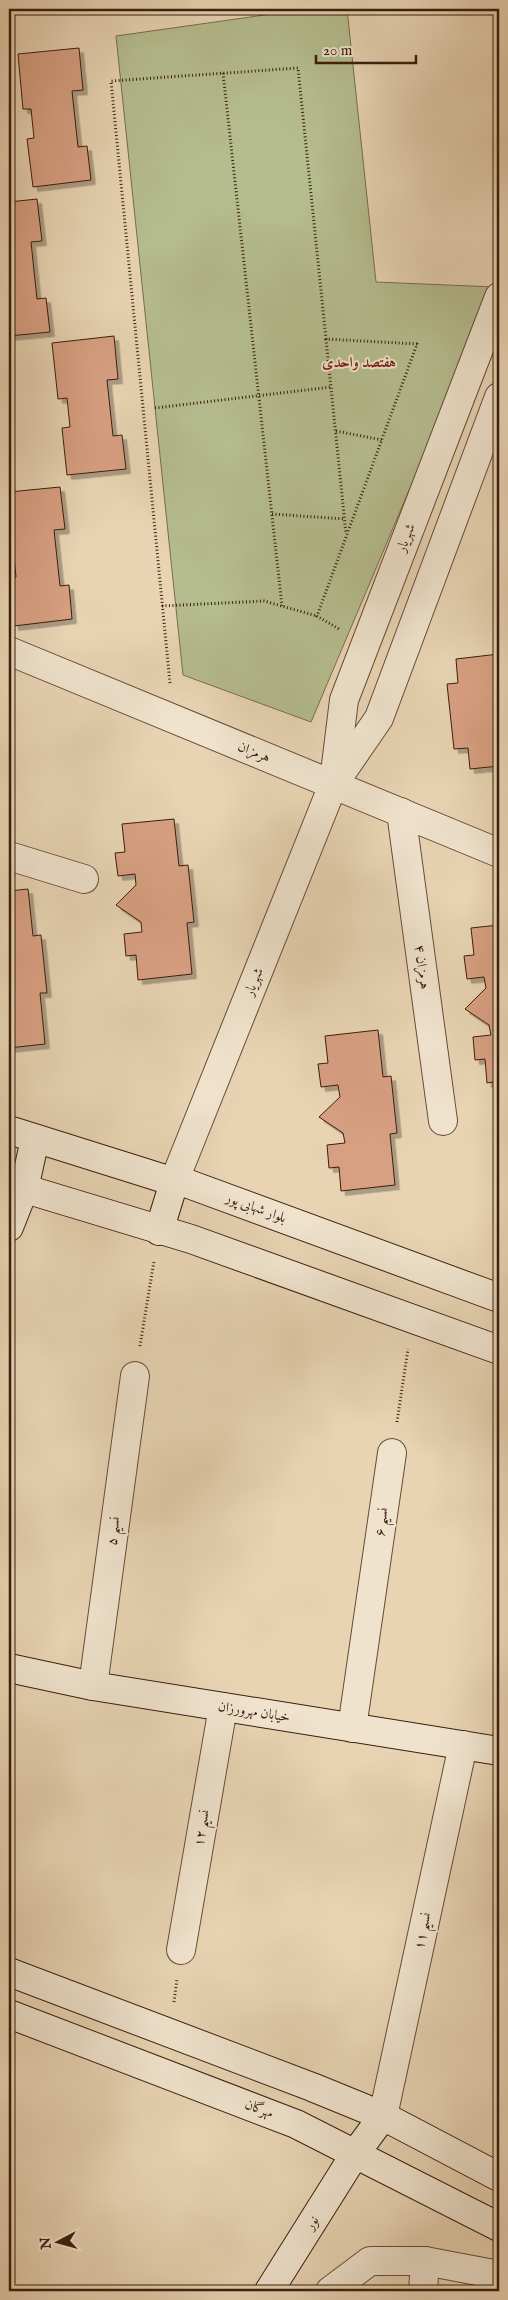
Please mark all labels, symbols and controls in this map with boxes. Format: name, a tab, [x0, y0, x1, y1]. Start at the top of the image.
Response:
scale bar	[316, 32, 416, 64]
text: 20 m	[323, 41, 353, 60]
district label: هفتصد واحدی	[322, 353, 396, 372]
street label: شهریار	[392, 521, 420, 557]
street label: هرمزان	[235, 737, 273, 767]
street label: هرمزان ۴	[410, 944, 434, 990]
street label: شهریار	[239, 965, 268, 1001]
street label: بلوار شهابی پور	[221, 1188, 289, 1228]
street label: نسیم ۶	[371, 1506, 397, 1538]
street label: نسیم ۵	[103, 1515, 129, 1547]
street label: خیابان مهرورزان	[217, 1697, 291, 1727]
street label: نسیم ۱۲	[190, 1808, 218, 1849]
street label: نسیم ۱۱	[410, 1911, 440, 1952]
street label: مهرگان	[242, 2095, 276, 2123]
street label: نور	[300, 2212, 323, 2235]
north arrow	[32, 2218, 82, 2268]
text: N	[36, 2236, 56, 2251]

